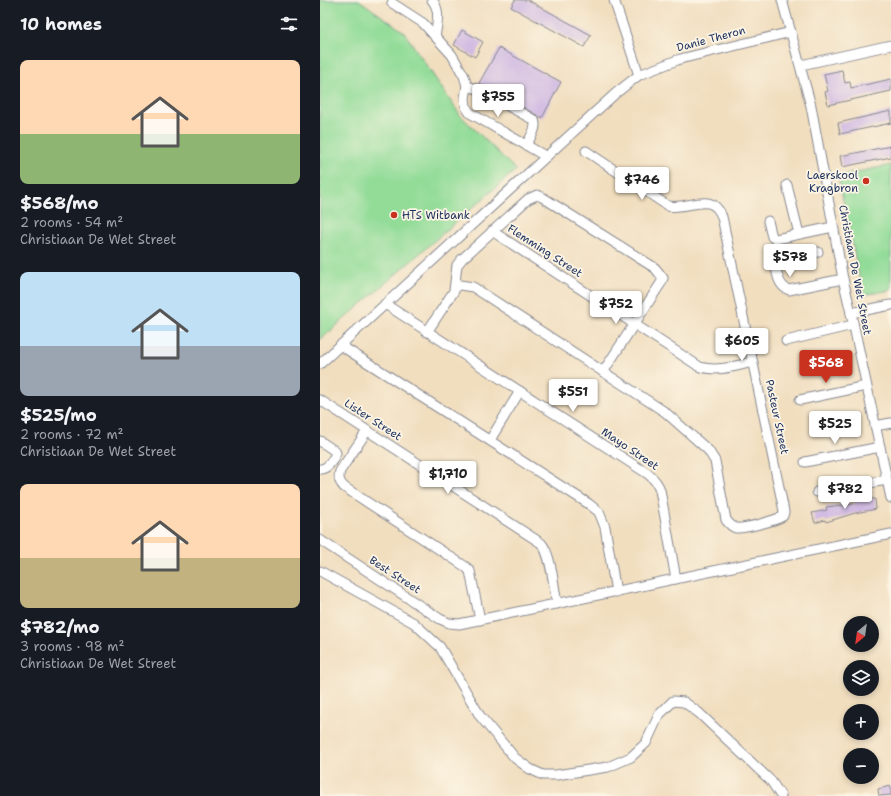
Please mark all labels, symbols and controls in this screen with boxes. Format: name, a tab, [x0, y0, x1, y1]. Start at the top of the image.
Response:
text: 10 homes	[20, 13, 102, 35]
icon: filters	[278, 13, 300, 35]
street label: Danie Theron	[675, 23, 747, 55]
pin: $755	[474, 84, 522, 118]
icon: home	[124, 86, 196, 158]
text: $755	[481, 88, 515, 105]
pin: $746	[618, 167, 666, 201]
place label: Laerskool Kragbron	[807, 168, 859, 196]
text: $746	[624, 171, 660, 188]
marker: Laerskool Kragbron	[861, 176, 871, 186]
text: $568/mo	[20, 192, 99, 214]
street label: Christiaan De Wet Street	[835, 204, 875, 336]
place label: HTS Witbank	[402, 208, 470, 223]
marker: HTS Witbank	[389, 210, 399, 220]
text: 2 rooms · 54 m²	[20, 214, 123, 231]
street label: Flemming Street	[505, 221, 586, 281]
text: Christiaan De Wet Street	[20, 231, 176, 248]
pin: $578	[766, 244, 814, 278]
text: $578	[773, 248, 807, 265]
pin: $752	[592, 291, 640, 325]
text: $752	[599, 295, 633, 312]
icon: home	[124, 298, 196, 370]
pin: $605	[718, 328, 766, 362]
text: $605	[724, 332, 760, 349]
pin: $568	[802, 350, 850, 384]
text: $568	[808, 354, 844, 371]
street label: Pasteur Street	[762, 378, 792, 456]
pin: $551	[549, 379, 597, 413]
text: $551	[558, 383, 588, 400]
street label: Lister Street	[341, 396, 405, 444]
text: $525/mo	[20, 404, 97, 426]
pin: $525	[811, 411, 859, 445]
text: $525	[818, 415, 852, 432]
street label: Mayo Street	[598, 424, 662, 474]
text: 2 rooms · 72 m²	[20, 426, 124, 443]
text: Christiaan De Wet Street	[20, 443, 176, 460]
pin: $1,710	[415, 461, 481, 495]
text: $1,710	[428, 465, 468, 482]
pin: $782	[821, 476, 869, 510]
text: $782	[827, 480, 863, 497]
icon: home	[124, 510, 196, 582]
street label: Best Street	[366, 553, 424, 597]
text: $782/mo	[20, 616, 99, 638]
north arrow	[843, 616, 879, 652]
map controls	[843, 616, 879, 784]
text: 3 rooms · 98 m²	[20, 638, 124, 655]
text: Christiaan De Wet Street	[20, 655, 176, 672]
button: layers	[843, 660, 879, 696]
button: +	[843, 704, 879, 740]
button: −	[843, 748, 879, 784]

